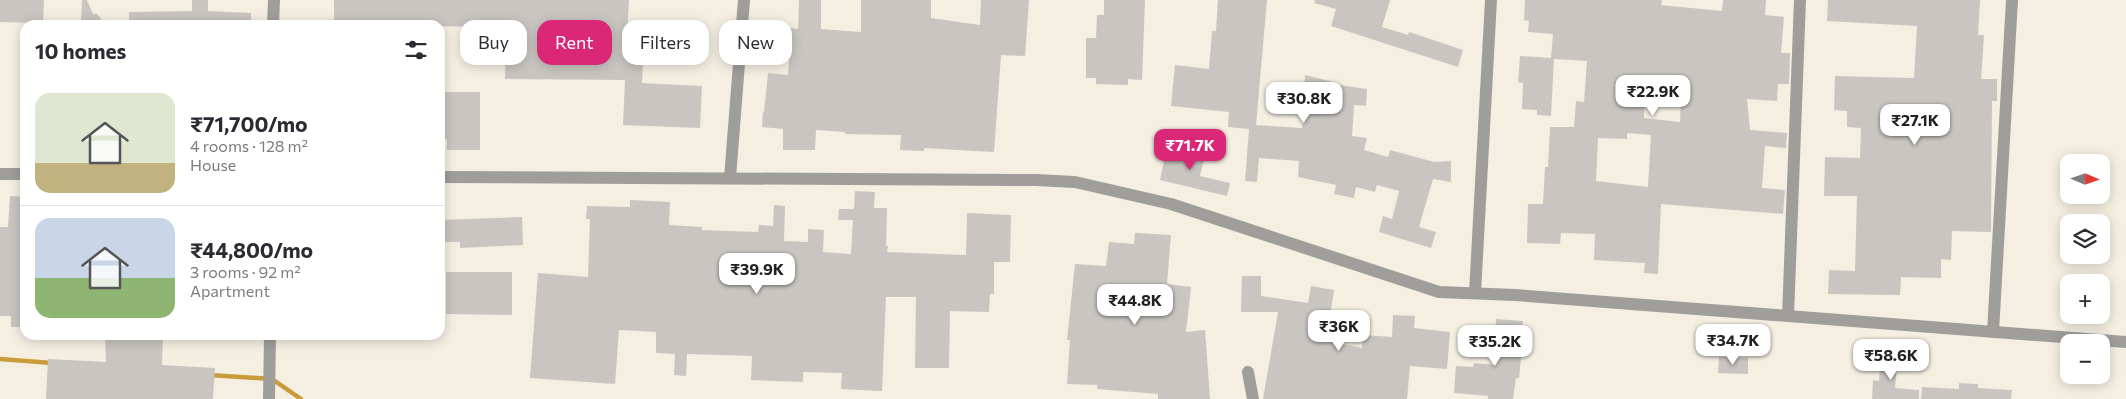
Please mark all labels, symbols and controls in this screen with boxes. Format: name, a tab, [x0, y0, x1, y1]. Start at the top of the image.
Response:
chip: Buy	[460, 20, 527, 65]
chip: Rent	[537, 20, 612, 65]
chip: Filters	[622, 20, 709, 65]
chip: New	[719, 20, 792, 65]
icon: filters	[402, 36, 430, 64]
text: 10 homes	[35, 38, 126, 63]
pin: ₹22.9K	[1612, 74, 1694, 117]
text: ₹22.9K	[1626, 81, 1680, 100]
pin: ₹30.8K	[1263, 82, 1345, 124]
text: ₹30.8K	[1277, 88, 1331, 107]
pin: ₹27.1K	[1874, 104, 1956, 146]
text: ₹27.1K	[1891, 110, 1939, 129]
text: ₹71,700/mo	[190, 111, 308, 136]
icon: home	[75, 113, 135, 173]
pin: ₹71.7K	[1149, 128, 1231, 171]
text: ₹71.7K	[1165, 135, 1215, 154]
text: 4 rooms · 128 m²	[190, 136, 308, 155]
north arrow	[2060, 154, 2110, 204]
map controls	[2060, 154, 2110, 384]
text: House	[190, 155, 236, 174]
button: layers	[2060, 214, 2110, 264]
text: ₹44,800/mo	[190, 237, 313, 262]
icon: home	[75, 238, 135, 298]
pin: ₹39.9K	[716, 252, 798, 295]
text: ₹39.9K	[730, 259, 784, 278]
text: 3 rooms · 92 m²	[190, 262, 301, 281]
button: +	[2060, 274, 2110, 324]
text: Apartment	[190, 281, 270, 300]
pin: ₹44.8K	[1094, 284, 1176, 326]
text: ₹44.8K	[1108, 290, 1162, 309]
pin: ₹36K	[1309, 310, 1369, 352]
text: ₹36K	[1319, 316, 1359, 335]
pin: ₹35.2K	[1454, 324, 1536, 367]
pin: ₹34.7K	[1692, 324, 1774, 366]
text: ₹34.7K	[1706, 330, 1760, 349]
text: ₹35.2K	[1469, 331, 1521, 350]
button: −	[2060, 334, 2110, 384]
pin: ₹58.6K	[1850, 338, 1932, 381]
text: ₹58.6K	[1864, 345, 1918, 364]

